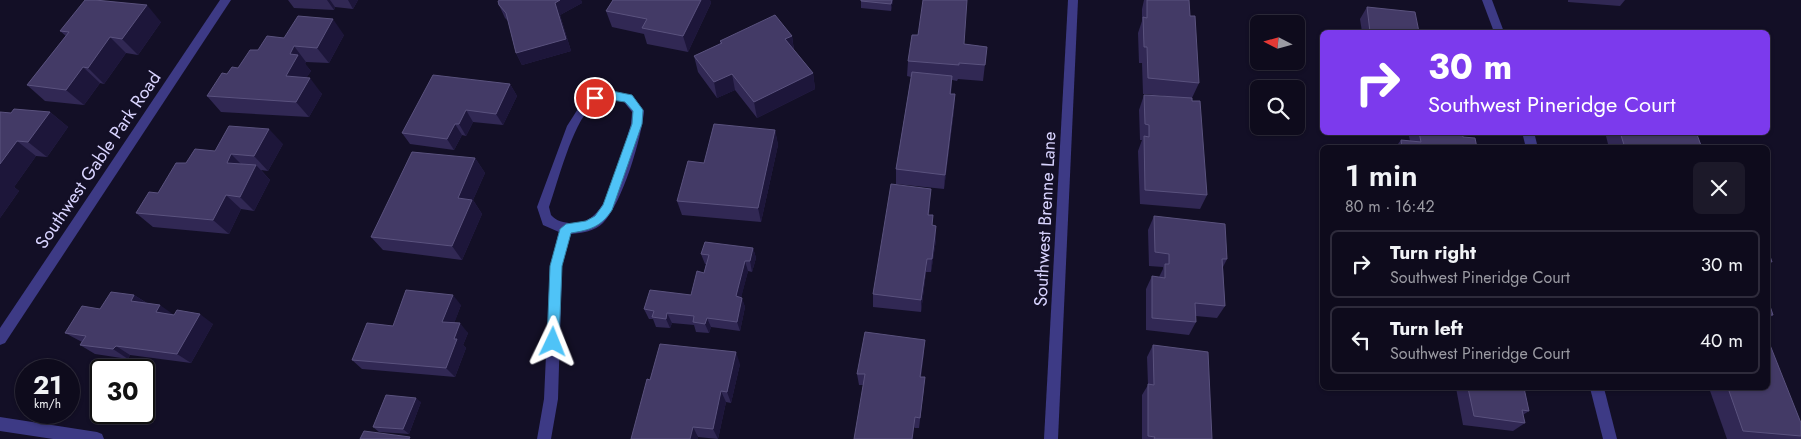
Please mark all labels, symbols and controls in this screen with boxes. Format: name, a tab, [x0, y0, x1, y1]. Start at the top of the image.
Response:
north arrow	[1250, 15, 1305, 70]
map controls	[1250, 15, 1305, 135]
text: 30 m	[1428, 42, 1512, 92]
icon: right	[1345, 50, 1410, 115]
street label: Southwest Gable Park Road	[29, 66, 167, 254]
pin	[574, 77, 616, 119]
button: search	[1250, 80, 1305, 135]
icon: arrive	[581, 84, 609, 112]
text: Southwest Pineridge Court	[1428, 88, 1675, 120]
street label: Southwest Brenne Lane	[1027, 131, 1063, 307]
text: 1 min	[1345, 154, 1418, 197]
button: close	[1693, 162, 1745, 214]
text: 80 m · 16:42	[1345, 195, 1435, 218]
text: Turn right	[1390, 239, 1476, 266]
icon: right	[1347, 250, 1375, 278]
text: 30 m	[1701, 251, 1743, 278]
text: Southwest Pineridge Court	[1390, 266, 1570, 289]
position arrow	[526, 315, 578, 367]
text: Turn left	[1390, 315, 1463, 342]
icon: left	[1347, 326, 1375, 354]
text: 40 m	[1700, 327, 1743, 354]
text: Southwest Pineridge Court	[1390, 342, 1570, 365]
speed limit sign: 30	[90, 359, 155, 424]
text: 21	[33, 367, 62, 403]
text: km/h	[34, 395, 61, 413]

